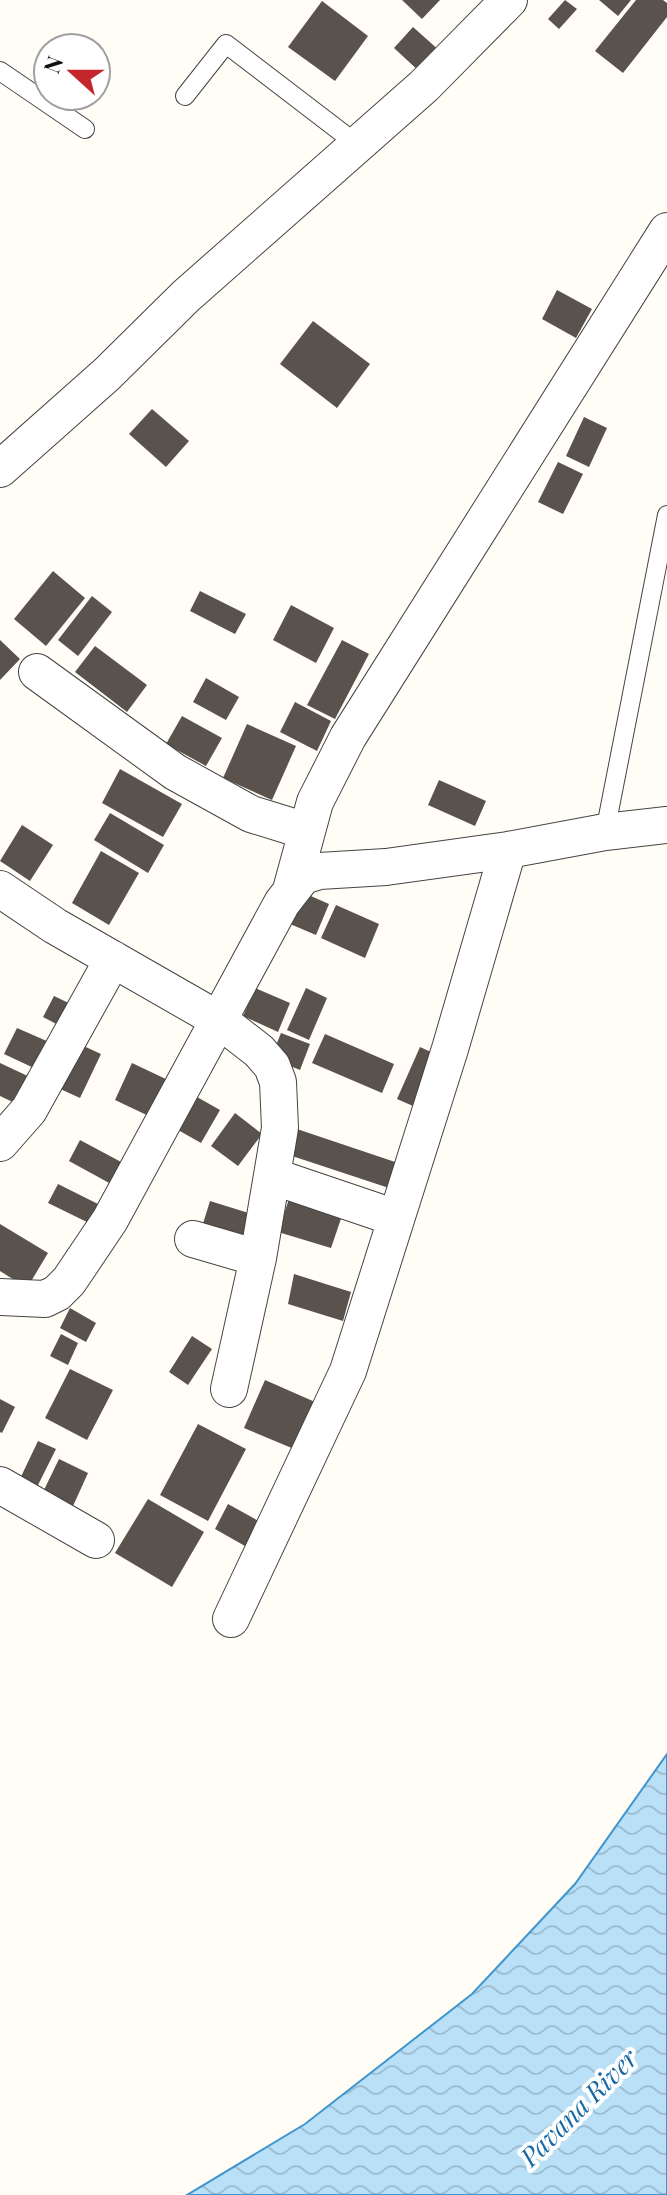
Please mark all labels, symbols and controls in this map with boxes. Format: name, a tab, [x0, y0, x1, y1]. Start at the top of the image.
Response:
north arrow	[32, 32, 112, 112]
text: N	[36, 52, 69, 77]
water label: Pavana River	[511, 2040, 645, 2174]

